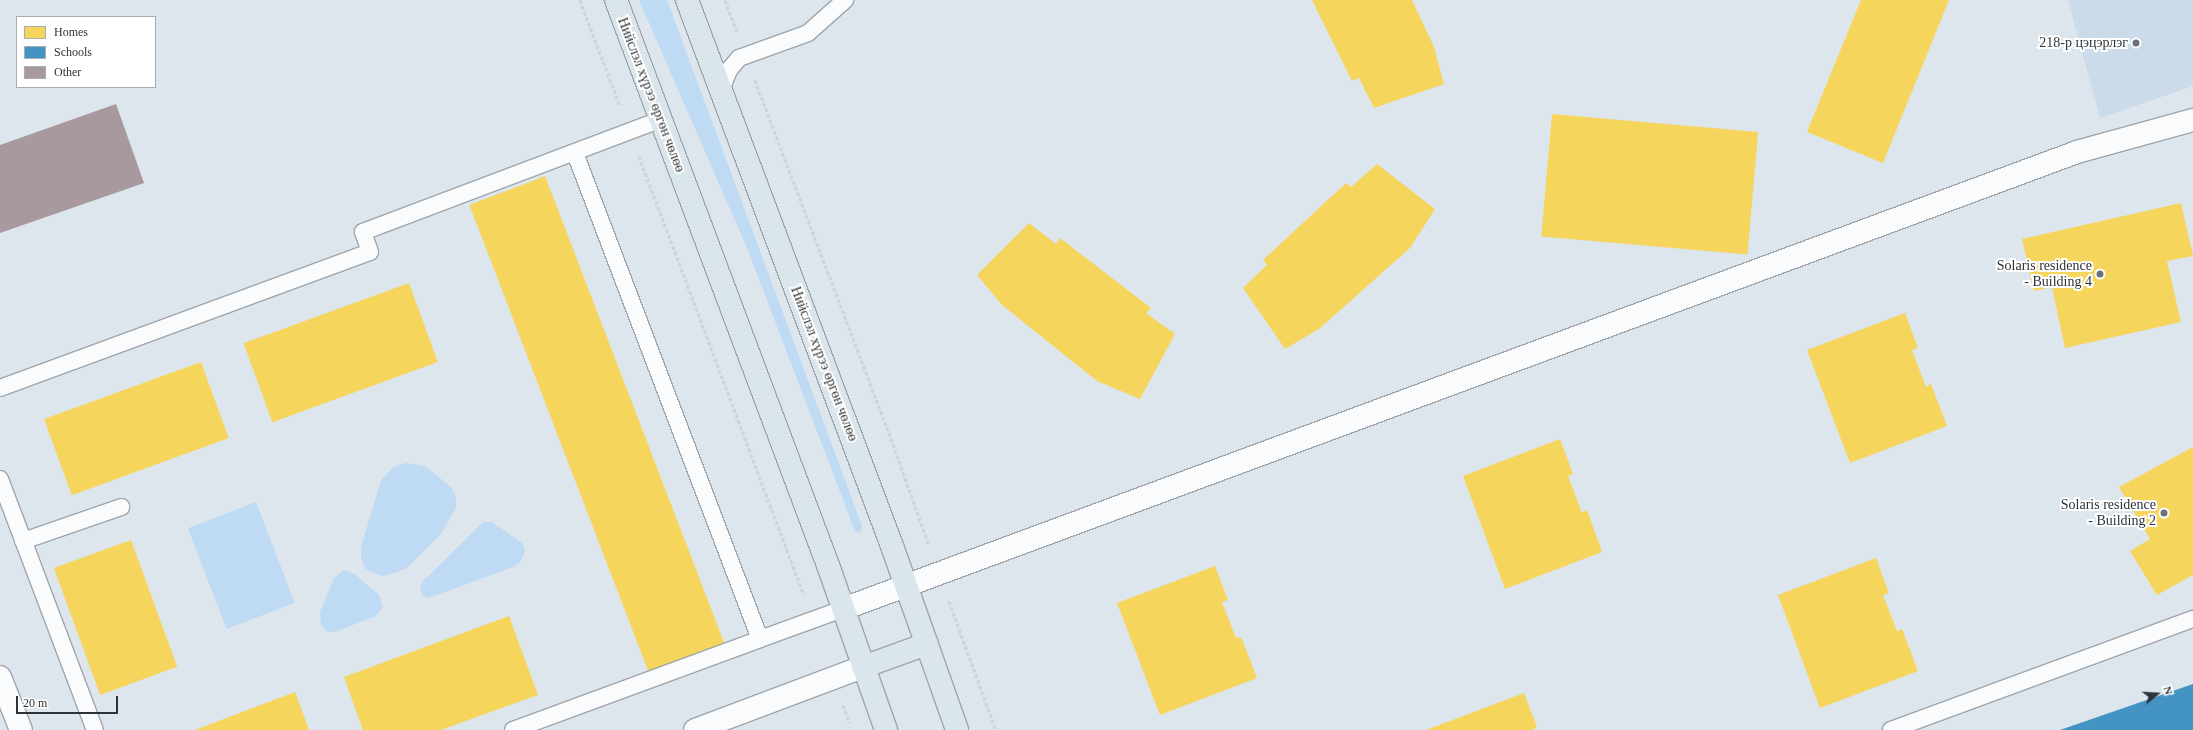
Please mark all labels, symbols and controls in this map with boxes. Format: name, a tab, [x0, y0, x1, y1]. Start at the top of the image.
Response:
street label: Нийслэл хүрээ өргөн чөлөө	[614, 15, 688, 175]
legend	[16, 16, 156, 88]
text: Homes	[54, 25, 88, 39]
place label: 218-р цэцэрлэг	[2039, 35, 2128, 51]
marker: 218-р цэцэрлэг	[2131, 38, 2141, 48]
text: Schools	[54, 45, 92, 59]
text: Other	[54, 65, 81, 79]
place label: Solaris residence - Building 4	[1997, 258, 2092, 290]
marker: Solaris residence - Building 4	[2095, 269, 2105, 279]
street label: Нийслэл хүрээ өргөн чөлөө	[787, 284, 861, 444]
place label: Solaris residence - Building 2	[2061, 497, 2156, 530]
marker: Solaris residence - Building 2	[2159, 508, 2169, 518]
north arrow	[2137, 674, 2177, 714]
text: N	[2161, 685, 2175, 696]
scale bar	[18, 688, 120, 714]
text: 20 m	[23, 696, 47, 710]

